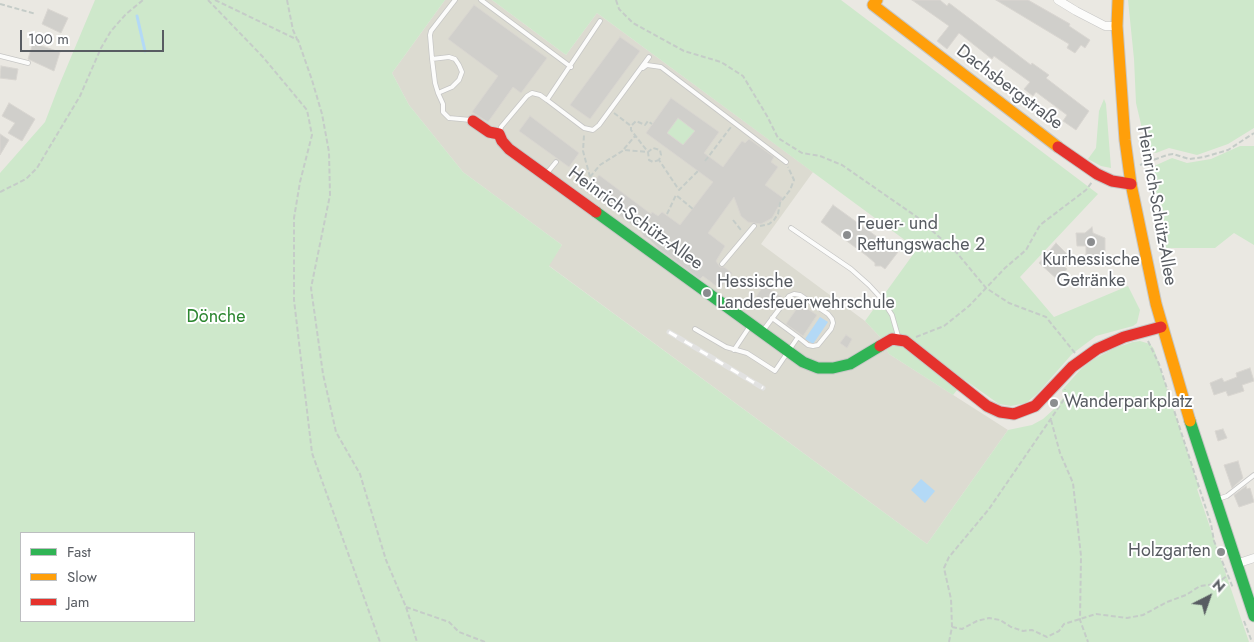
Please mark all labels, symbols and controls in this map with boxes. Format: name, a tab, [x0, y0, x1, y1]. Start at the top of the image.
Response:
scale bar	[22, 20, 166, 52]
text: 100 m	[28, 28, 69, 50]
street label: Dachsbergstraße	[951, 41, 1067, 135]
street label: Heinrich-Schütz-Allee	[1131, 125, 1181, 287]
street label: Heinrich-Schütz-Allee	[563, 163, 707, 275]
place label: Feuer- und Rettungswache 2	[857, 214, 985, 256]
marker: Feuer- und Rettungswache 2	[841, 229, 853, 241]
marker: Kurhessische Getränke	[1085, 236, 1097, 248]
place label: Kurhessische Getränke	[1042, 250, 1140, 292]
place label: Hessische Landesfeuerwehrschule	[717, 272, 895, 314]
marker: Hessische Landesfeuerwehrschule	[701, 287, 713, 299]
park label: Dönche	[187, 307, 245, 329]
place label: Wanderparkplatz	[1064, 392, 1193, 414]
marker: Wanderparkplatz	[1048, 397, 1060, 409]
legend	[20, 532, 195, 622]
text: Fast	[67, 541, 91, 563]
place label: Holzgarten	[1128, 541, 1211, 563]
marker: Holzgarten	[1215, 546, 1227, 558]
text: Slow	[67, 566, 97, 588]
north arrow	[1184, 572, 1234, 622]
text: N	[1208, 574, 1230, 597]
text: Jam	[67, 591, 90, 613]

